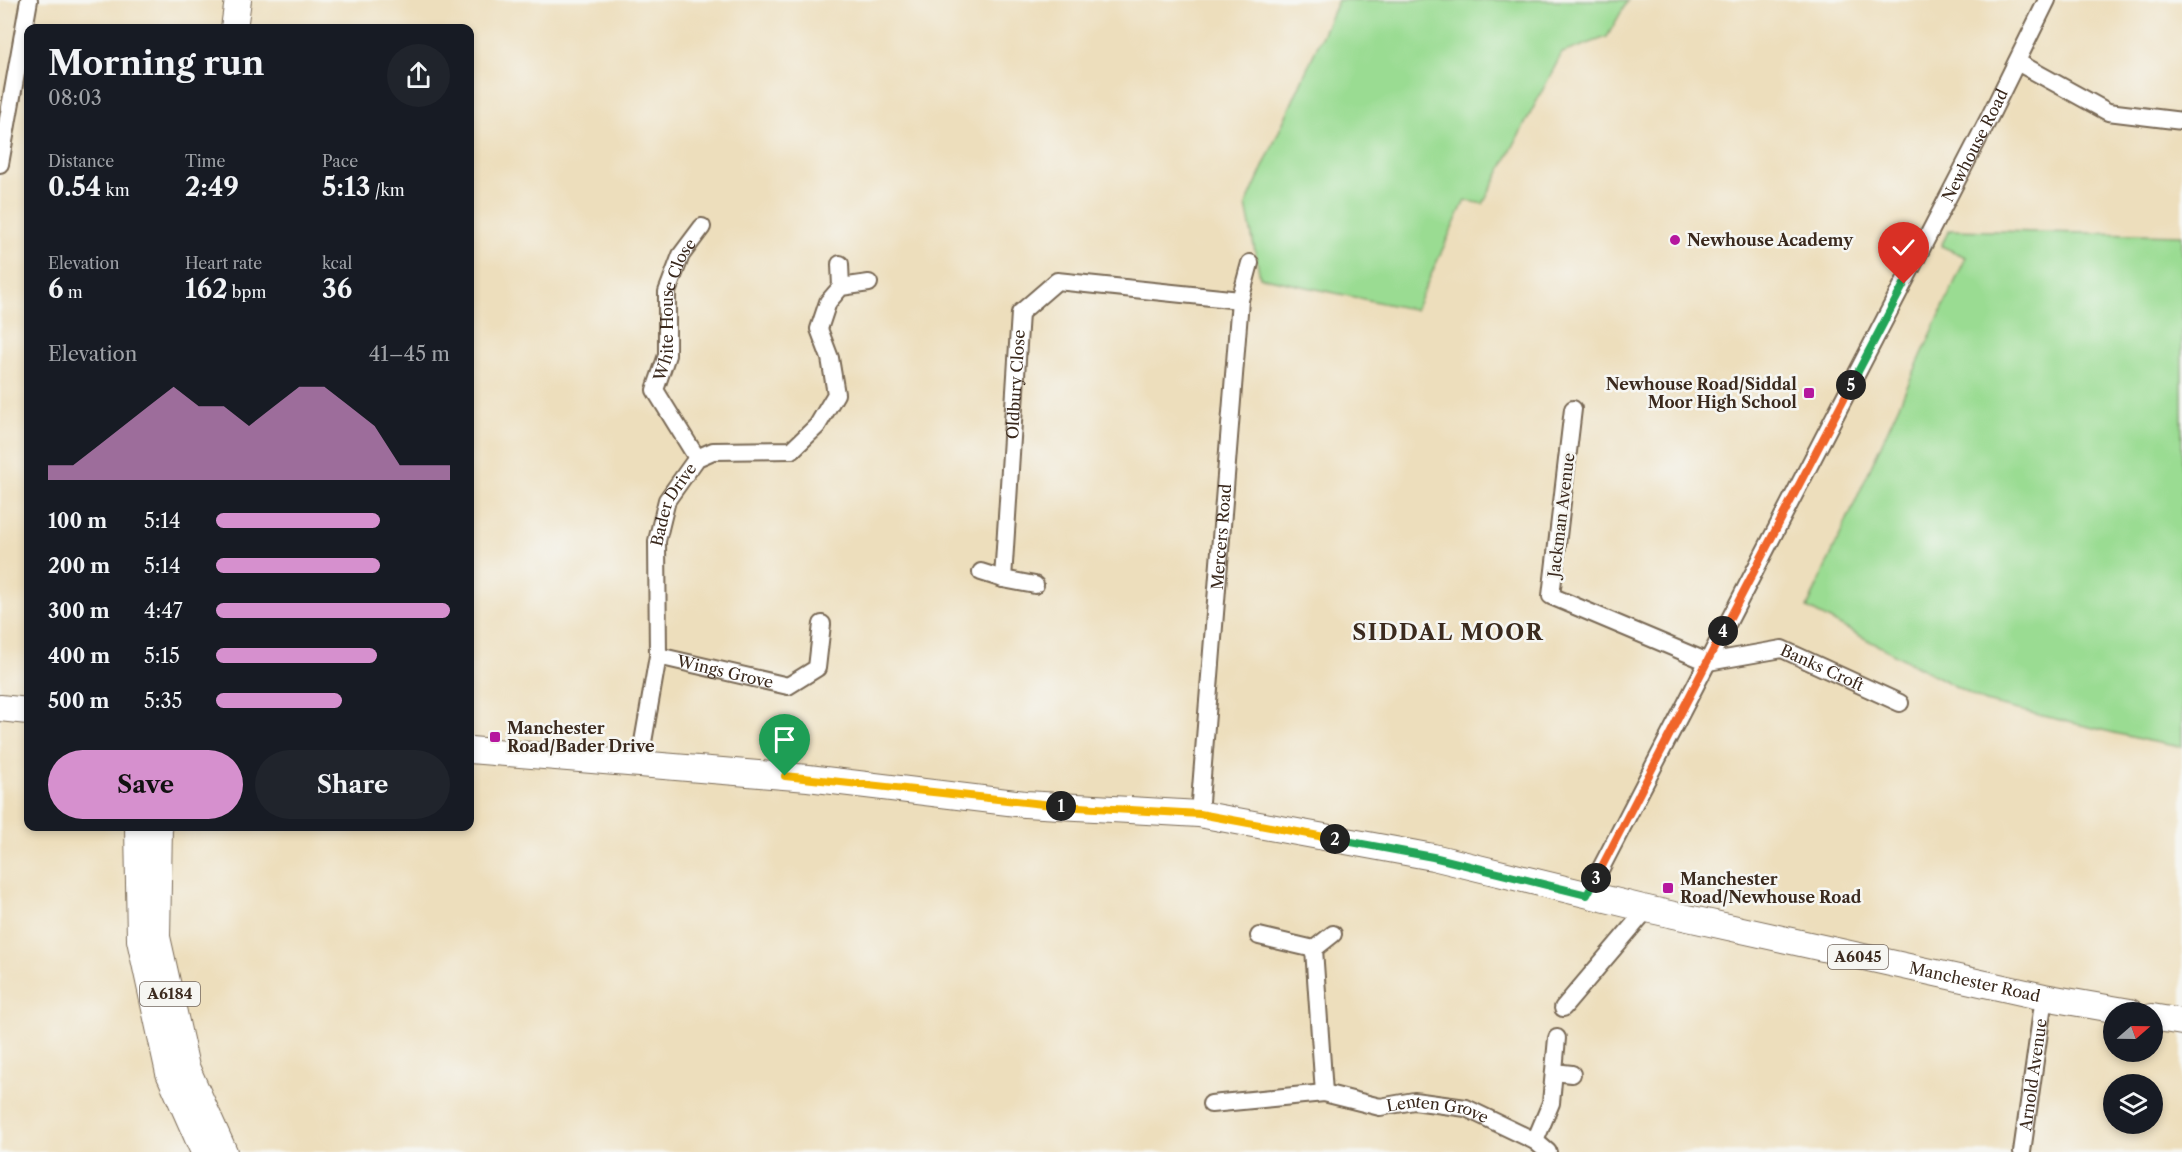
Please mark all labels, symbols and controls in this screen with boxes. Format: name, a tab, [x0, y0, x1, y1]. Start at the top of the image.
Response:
text: Morning run	[48, 43, 264, 84]
button: share	[387, 44, 450, 107]
street label: Newhouse Road	[1937, 85, 2012, 205]
text: 08:03	[48, 86, 102, 110]
text: Distance	[48, 151, 114, 171]
text: Time	[185, 151, 225, 171]
text: Pace	[322, 151, 358, 171]
text: 0.54	[48, 171, 101, 203]
text: 2:49	[185, 171, 239, 203]
text: 5:13	[322, 171, 370, 203]
text: km	[101, 180, 130, 200]
text: /km	[370, 180, 405, 200]
pin	[1878, 222, 1929, 284]
place label: Newhouse Academy	[1687, 230, 1854, 250]
icon: check	[1887, 231, 1920, 264]
marker: Newhouse Academy	[1668, 233, 1682, 247]
street label: White House Close	[649, 234, 700, 385]
text: Elevation	[48, 253, 119, 273]
text: Heart rate	[185, 253, 262, 273]
text: kcal	[322, 253, 352, 273]
text: 6	[48, 273, 64, 305]
text: 162	[185, 273, 228, 305]
text: 36	[322, 273, 352, 305]
text: m	[64, 282, 83, 302]
text: bpm	[228, 282, 266, 302]
street label: Oldbury Close	[1002, 329, 1029, 440]
text: Elevation	[48, 342, 137, 366]
text: 41–45 m	[369, 342, 450, 366]
pin: 5	[1836, 370, 1866, 400]
place label: Newhouse Road/Siddal Moor High School	[1606, 374, 1797, 412]
text: 5	[1847, 375, 1855, 395]
marker: Newhouse Road/Siddal Moor High School	[1802, 386, 1816, 400]
street label: Jackman Avenue	[1543, 452, 1579, 581]
street label: Bader Drive	[646, 459, 700, 548]
street label: Mercers Road	[1207, 483, 1235, 591]
text: 100 m	[48, 509, 107, 533]
text: 5:14	[144, 509, 180, 533]
text: 200 m	[48, 554, 110, 578]
text: 5:14	[144, 554, 180, 578]
text: 300 m	[48, 599, 110, 623]
text: 4:47	[144, 599, 183, 623]
pin: 4	[1708, 616, 1738, 646]
district label: SIDDAL MOOR	[1352, 619, 1544, 646]
text: 4	[1718, 621, 1728, 641]
street label: Banks Croft	[1777, 640, 1867, 695]
text: 400 m	[48, 644, 110, 668]
text: 5:15	[144, 644, 180, 668]
street label: Wings Grove	[674, 651, 775, 692]
text: 500 m	[48, 689, 109, 713]
text: 5:35	[144, 689, 182, 713]
pin	[759, 714, 810, 776]
place label: Manchester Road/Bader Drive	[507, 718, 655, 756]
icon: arrive	[768, 723, 801, 756]
marker: Manchester Road/Bader Drive	[488, 730, 502, 744]
button: Save	[48, 750, 243, 819]
button: Share	[255, 750, 450, 819]
pin: 1	[1046, 791, 1076, 821]
text: 1	[1057, 796, 1065, 816]
pin: 2	[1320, 824, 1350, 854]
text: 2	[1330, 829, 1340, 849]
pin: 3	[1581, 863, 1611, 893]
text: 3	[1591, 868, 1601, 888]
place label: Manchester Road/Newhouse Road	[1680, 869, 1862, 907]
marker: Manchester Road/Newhouse Road	[1661, 881, 1675, 895]
road number: A6045	[1828, 945, 1888, 969]
street label: Manchester Road	[1907, 957, 2043, 1006]
road number: A6184	[140, 982, 200, 1006]
north arrow	[2103, 1002, 2163, 1062]
map controls	[2103, 1002, 2163, 1134]
street label: Arnold Avenue	[2015, 1017, 2051, 1133]
button: layers	[2103, 1074, 2163, 1134]
street label: Lenten Grove	[1385, 1091, 1492, 1127]

